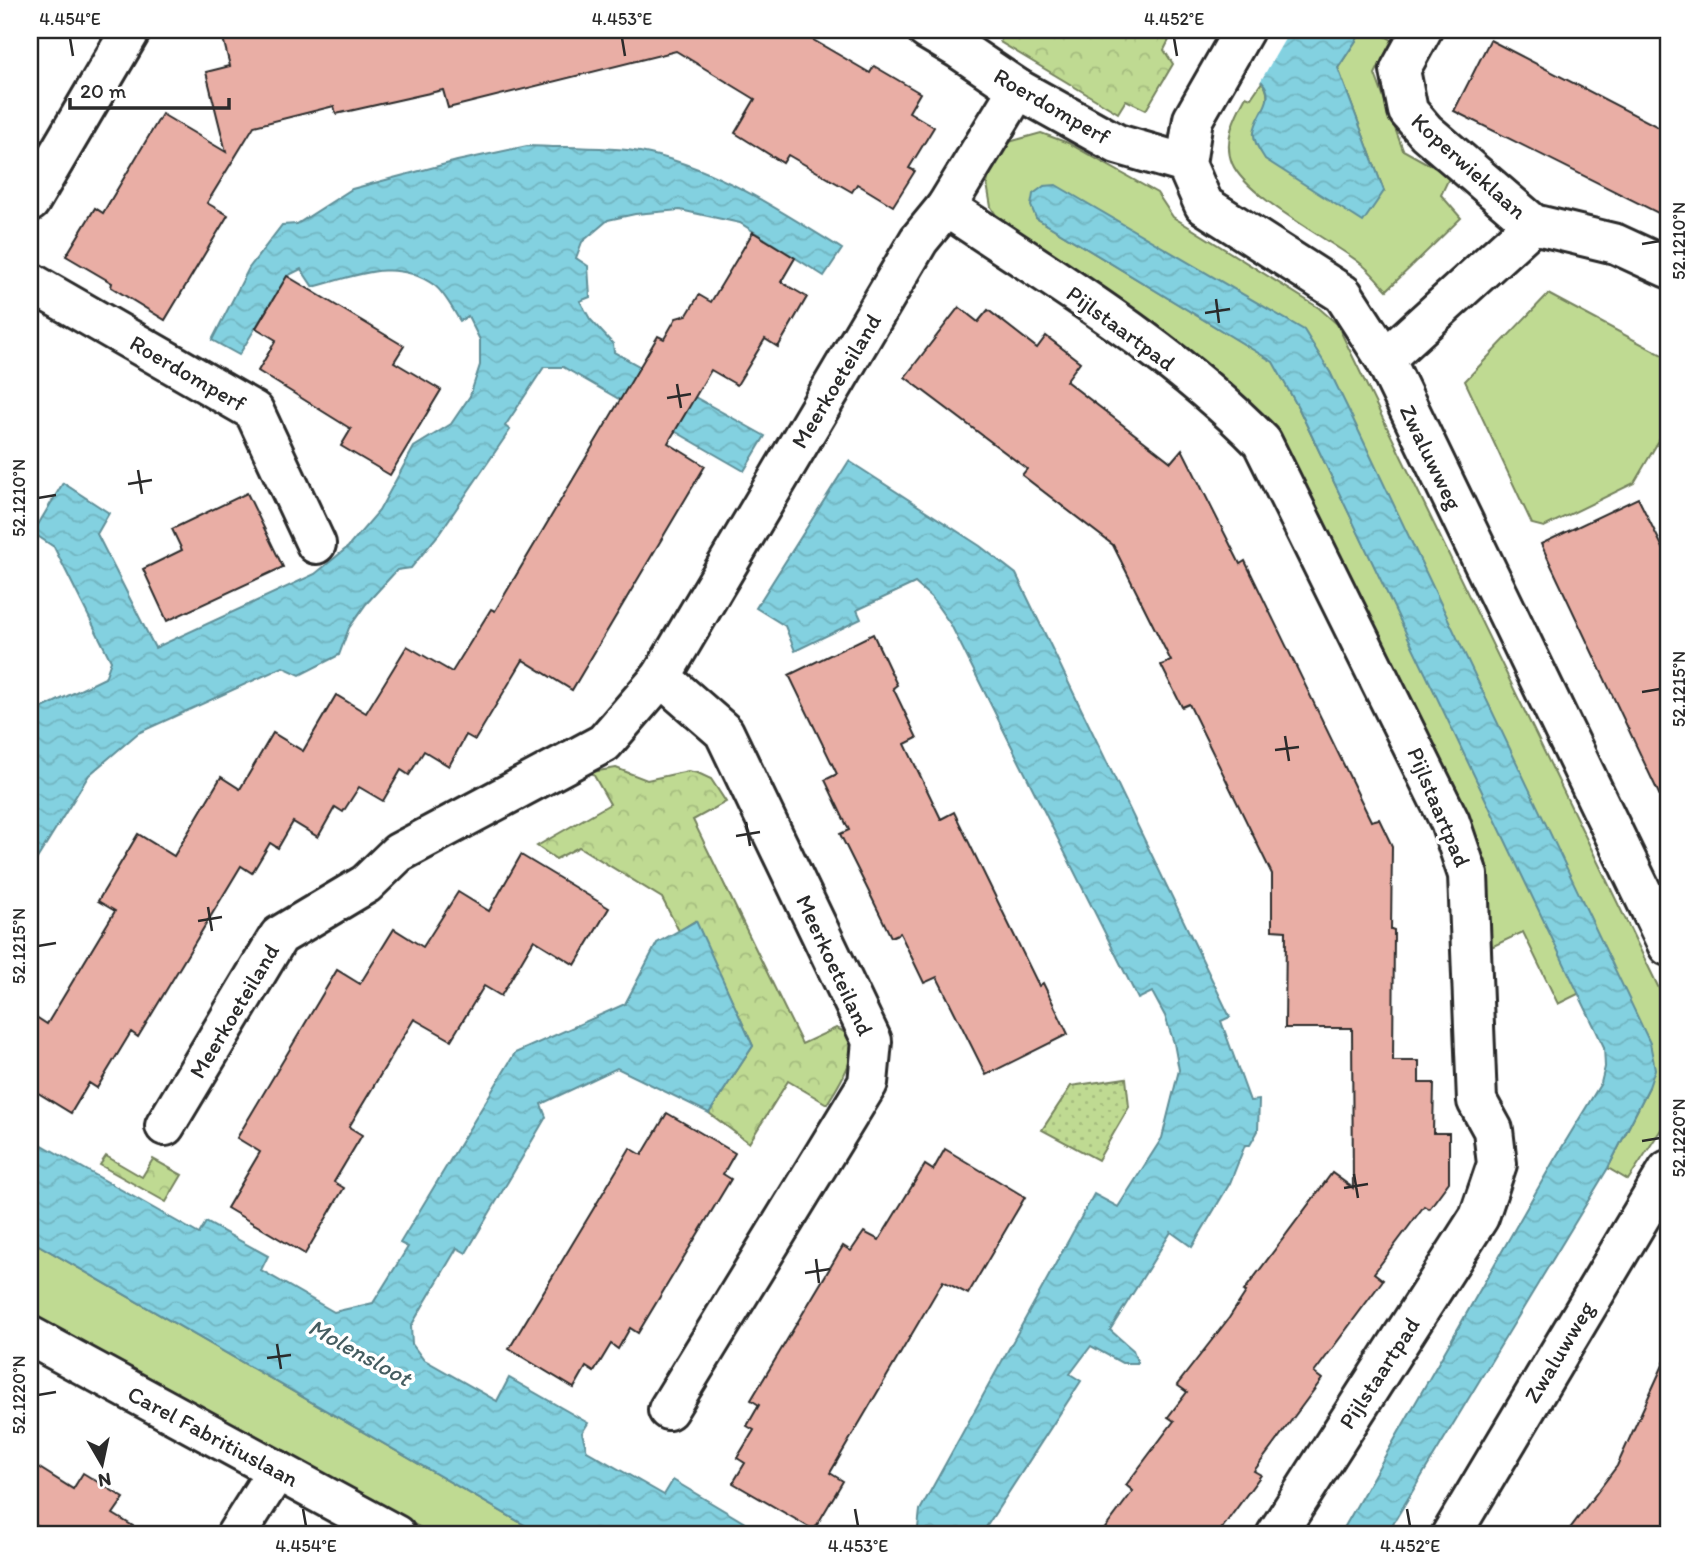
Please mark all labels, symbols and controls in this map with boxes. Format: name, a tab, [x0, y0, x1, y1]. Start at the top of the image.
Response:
text: 4.454°E	[39, 8, 101, 30]
text: 4.453°E	[592, 8, 652, 30]
text: 4.452°E	[1144, 8, 1204, 30]
street label: Roerdomperf	[989, 62, 1115, 151]
scale bar	[70, 66, 229, 110]
text: 20 m	[80, 78, 127, 103]
street label: Koperwieklaan	[1406, 107, 1532, 225]
text: 52.1210°N	[1668, 202, 1690, 280]
street label: Pijlstaartpad	[1061, 279, 1181, 377]
street label: Meerkoeteiland	[785, 308, 887, 453]
street label: Roerdomperf	[125, 329, 251, 418]
street label: Zwaluwweg	[1394, 400, 1469, 514]
text: 52.1210°N	[8, 459, 30, 537]
text: 52.1215°N	[1668, 651, 1690, 727]
street label: Pijlstaartpad	[1401, 743, 1477, 871]
street label: Meerkoeteiland	[790, 890, 880, 1040]
text: 52.1215°N	[8, 908, 30, 984]
street label: Meerkoeteiland	[183, 938, 285, 1083]
text: 52.1220°N	[1668, 1098, 1690, 1178]
street label: Zwaluwweg	[1518, 1296, 1600, 1408]
water label: Molensloot	[303, 1312, 418, 1393]
street label: Pijlstaartpad	[1333, 1312, 1425, 1434]
text: 52.1220°N	[8, 1355, 30, 1435]
street label: Carel Fabritiuslaan	[123, 1379, 303, 1493]
north arrow	[66, 1428, 136, 1498]
text: N	[96, 1468, 113, 1493]
text: 4.454°E	[275, 1535, 337, 1557]
text: 4.453°E	[828, 1535, 888, 1557]
text: 4.452°E	[1380, 1535, 1440, 1557]

